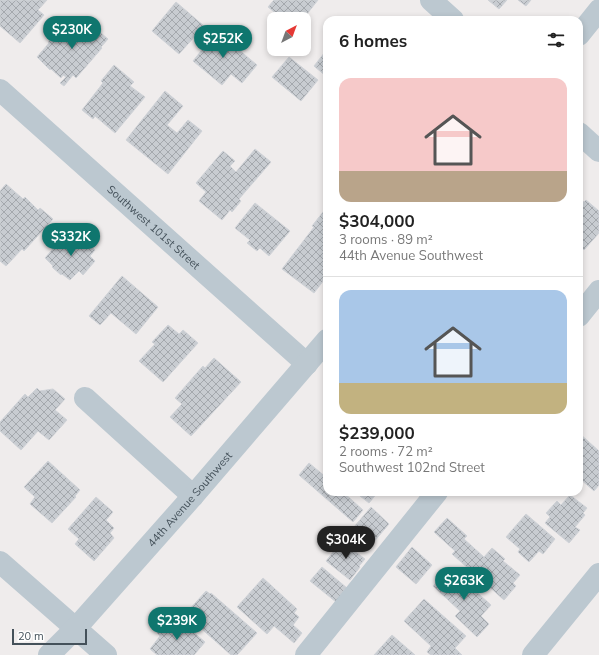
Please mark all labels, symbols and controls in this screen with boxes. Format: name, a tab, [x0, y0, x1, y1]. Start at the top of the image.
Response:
north arrow	[267, 12, 311, 56]
map controls	[267, 12, 311, 56]
pin: $230K	[44, 16, 100, 50]
text: $230K	[52, 21, 92, 37]
pin: $252K	[195, 25, 251, 59]
icon: filters	[545, 29, 567, 51]
text: $252K	[203, 30, 243, 46]
text: 6 homes	[339, 30, 407, 51]
icon: home	[417, 104, 489, 176]
street label: Southwest 101st Street	[104, 182, 203, 272]
text: $304,000	[339, 210, 415, 231]
pin: $332K	[43, 223, 99, 257]
text: $332K	[51, 228, 91, 244]
text: 3 rooms · 89 m²	[339, 231, 433, 247]
text: 44th Avenue Southwest	[339, 247, 483, 263]
icon: home	[417, 316, 489, 388]
text: $239,000	[339, 422, 415, 443]
text: 2 rooms · 72 m²	[339, 443, 433, 459]
street label: 44th Avenue Southwest	[144, 448, 235, 550]
text: Southwest 102nd Street	[339, 459, 485, 475]
pin: $304K	[318, 526, 374, 560]
text: $304K	[326, 531, 366, 547]
pin: $263K	[436, 567, 492, 601]
text: $263K	[444, 572, 484, 588]
pin: $239K	[149, 607, 205, 641]
text: $239K	[157, 612, 197, 628]
scale bar	[12, 627, 87, 646]
text: 20 m	[18, 629, 44, 643]

